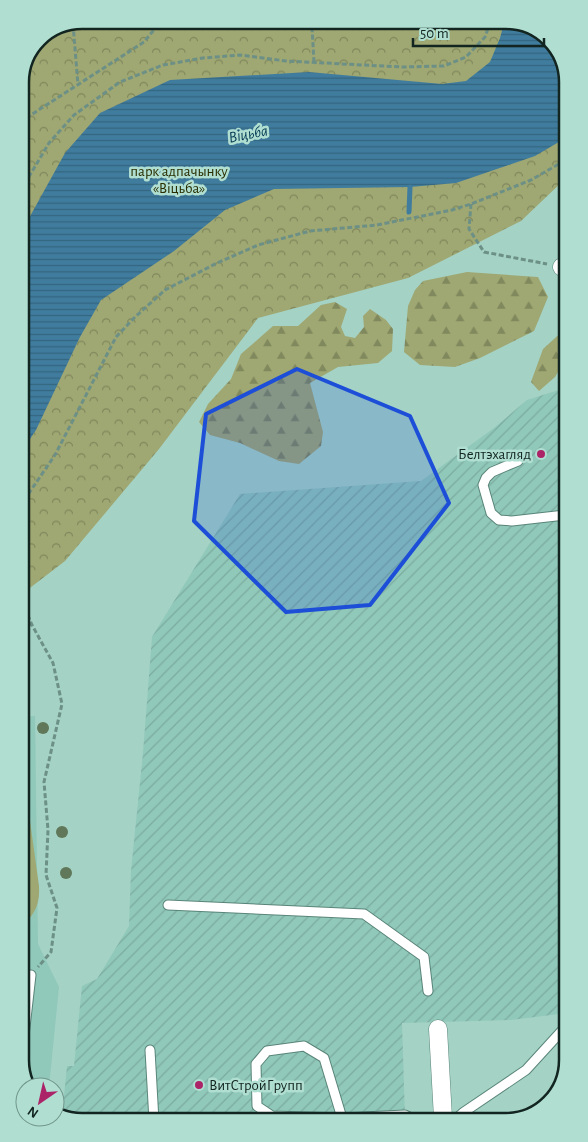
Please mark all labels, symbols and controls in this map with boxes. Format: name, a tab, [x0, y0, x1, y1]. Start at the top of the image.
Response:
scale bar	[413, 15, 544, 47]
text: 50 m	[420, 26, 449, 41]
water label: Віцьба	[227, 122, 269, 146]
park label: парк адпачынку «Віцьба»	[130, 164, 228, 196]
place label: Белтэхагляд	[458, 447, 531, 462]
marker: Белтэхагляд	[535, 448, 547, 460]
north arrow	[15, 1077, 65, 1127]
place label: ВитСтройГрупп	[209, 1078, 303, 1093]
marker: ВитСтройГрупп	[193, 1079, 205, 1091]
text: N	[25, 1103, 41, 1120]

